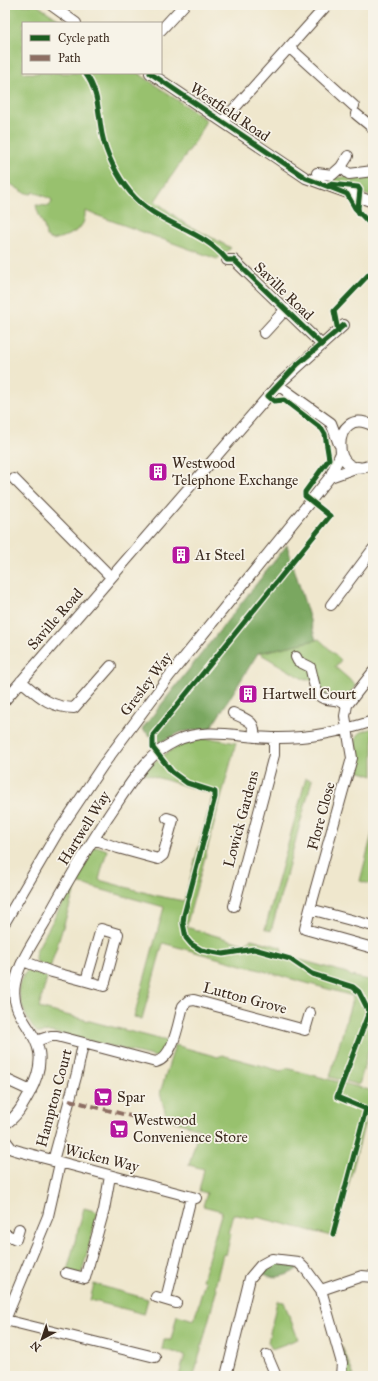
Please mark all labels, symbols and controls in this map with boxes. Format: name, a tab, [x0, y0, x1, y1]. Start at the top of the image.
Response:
legend	[22, 22, 162, 74]
text: Cycle path	[58, 31, 110, 45]
text: Path	[58, 51, 81, 65]
street label: Westfield Road	[187, 79, 274, 146]
street label: Saville Road	[251, 258, 318, 324]
place label: Westwood Telephone Exchange	[172, 454, 298, 489]
building icon: Westwood Telephone Exchange	[147, 461, 169, 483]
building icon: A1 Steel	[170, 544, 192, 566]
place label: A1 Steel	[194, 546, 246, 564]
street label: Saville Road	[23, 584, 87, 653]
street label: Gresley Way	[116, 648, 176, 720]
building icon: Hartwell Court	[237, 683, 259, 705]
place label: Hartwell Court	[262, 685, 357, 703]
street label: Lowick Gardens	[219, 769, 263, 869]
street label: Flore Close	[303, 780, 339, 852]
street label: Hartwell Way	[54, 787, 114, 868]
street label: Lutton Grove	[201, 978, 289, 1018]
street label: Hampton Court	[32, 1046, 76, 1149]
supermarket icon: Spar	[92, 1086, 114, 1108]
place label: Spar	[117, 1088, 145, 1106]
place label: Westwood Convenience Store	[133, 1111, 248, 1146]
supermarket icon: Westwood Convenience Store	[108, 1118, 130, 1140]
street label: Wicken Way	[63, 1140, 142, 1176]
north arrow	[22, 1319, 62, 1359]
text: N	[28, 1338, 44, 1354]

